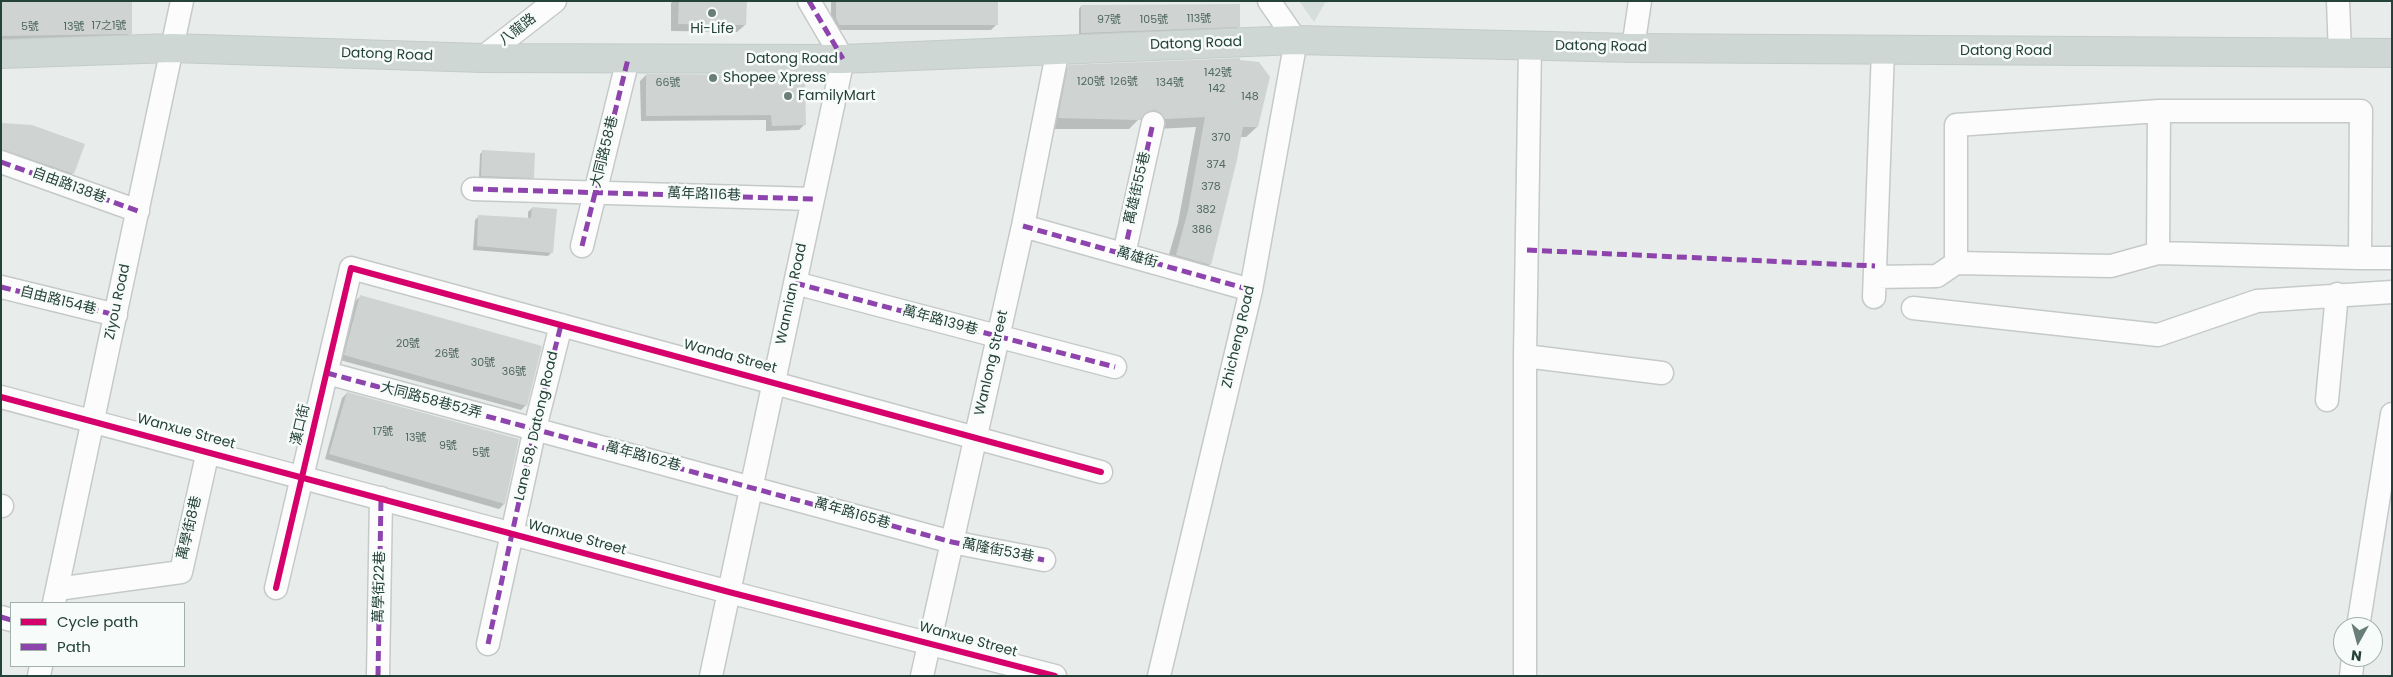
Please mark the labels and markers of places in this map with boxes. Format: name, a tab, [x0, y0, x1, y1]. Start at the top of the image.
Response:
marker: Hi-Life	[706, 7, 718, 19]
place label: Hi-Life	[690, 21, 734, 37]
place label: Shopee Xpress	[723, 70, 826, 86]
marker: Shopee Xpress	[707, 72, 719, 84]
place label: FamilyMart	[798, 88, 876, 104]
marker: FamilyMart	[782, 90, 794, 102]

